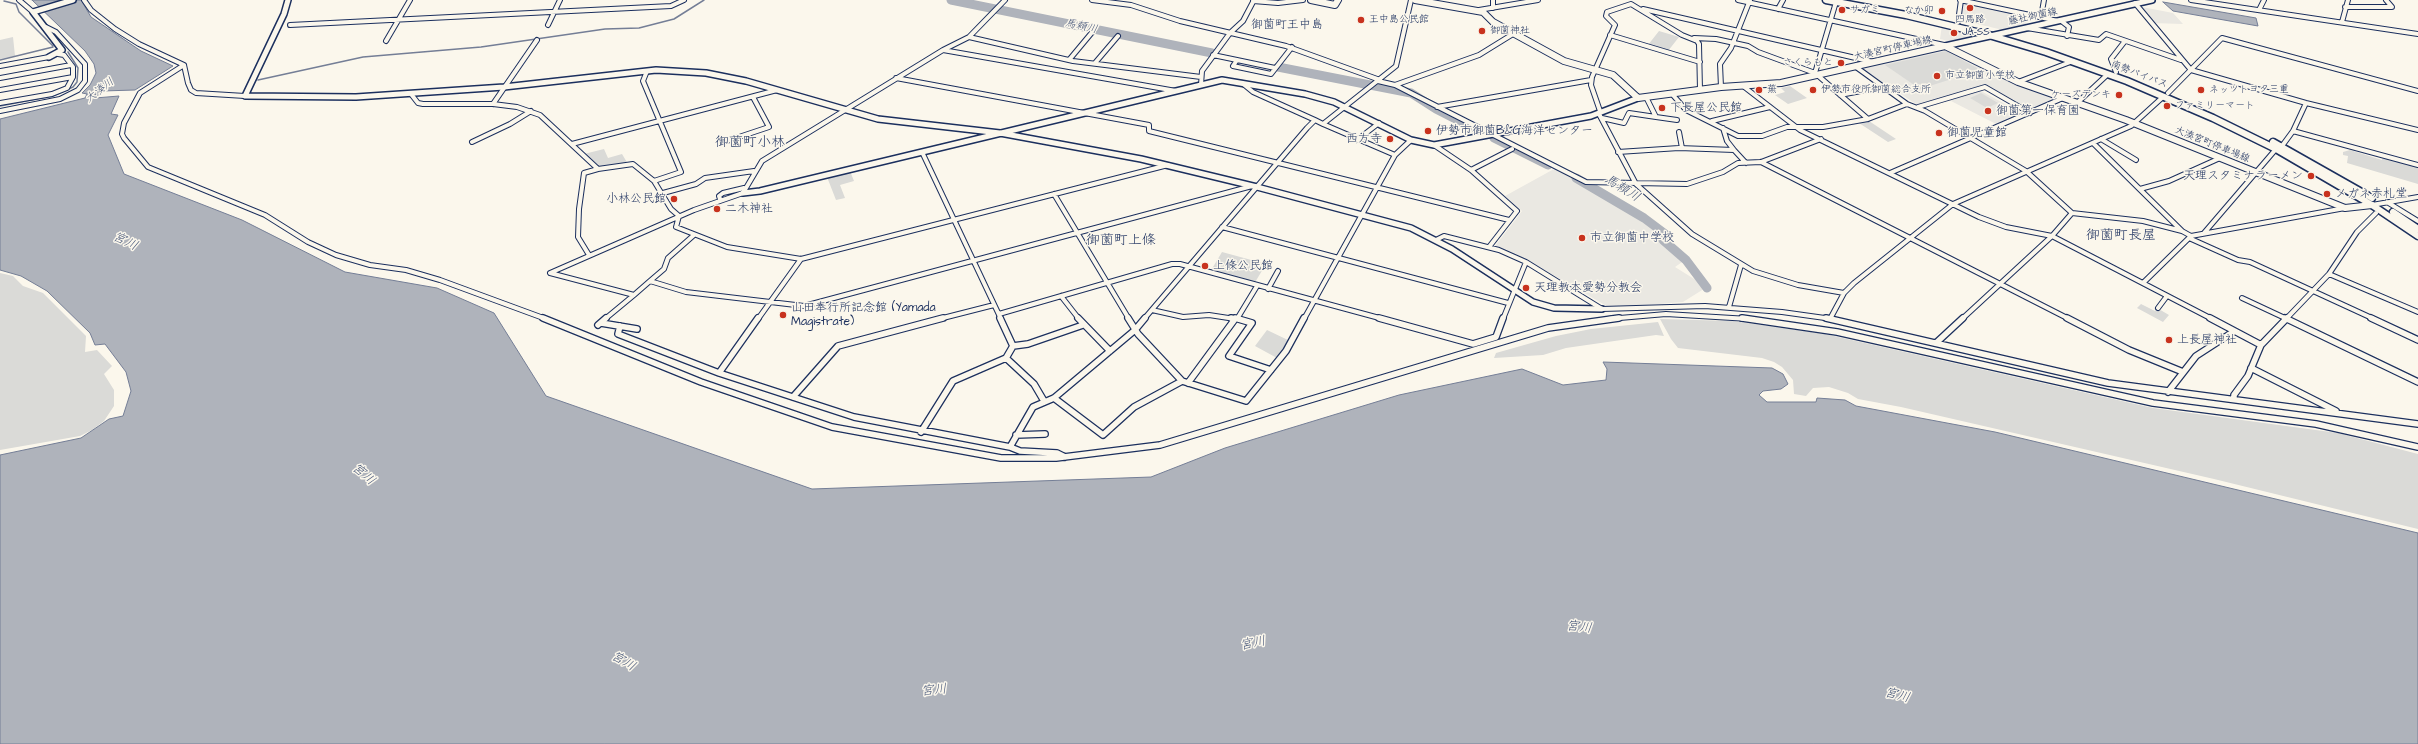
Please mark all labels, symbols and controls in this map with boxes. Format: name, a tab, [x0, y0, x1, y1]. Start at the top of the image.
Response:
marker: 四馬路	[1965, 3, 1975, 13]
place label: サガミ	[1850, 4, 1880, 16]
marker: サガミ	[1837, 5, 1847, 15]
place label: なか卯	[1904, 5, 1934, 17]
marker: なか卯	[1937, 6, 1947, 16]
street label: 藤社御薗線	[2007, 6, 2059, 28]
place label: 王中島公民館	[1369, 14, 1429, 26]
place label: 四馬路	[1955, 14, 1985, 26]
marker: 王中島公民館	[1356, 15, 1366, 25]
water label: 馬頼川	[1063, 17, 1099, 37]
district label: 御薗町王中島	[1251, 18, 1323, 32]
place label: 御薗神社	[1490, 25, 1530, 37]
marker: 御薗神社	[1477, 26, 1487, 36]
place label: JA-SS	[1962, 27, 1990, 39]
marker: JA-SS	[1949, 28, 1959, 38]
street label: 大湊宮町停車場線	[1853, 34, 1933, 64]
place label: さくらもと	[1783, 57, 1833, 69]
marker: さくらもと	[1836, 58, 1846, 68]
street label: 南勢バイパス	[2109, 59, 2169, 91]
place label: 市立御薗小学校	[1945, 70, 2015, 82]
marker: 市立御薗小学校	[1932, 71, 1942, 81]
water label: 大湊川	[83, 76, 117, 106]
place label: 蕪	[1767, 84, 1777, 96]
place label: 伊勢市役所御薗総合支所	[1821, 84, 1931, 96]
place label: ネッツトヨタ三重	[2209, 84, 2289, 96]
marker: 蕪	[1754, 85, 1764, 95]
marker: 伊勢市役所御薗総合支所	[1808, 85, 1818, 95]
marker: ネッツトヨタ三重	[2196, 85, 2206, 95]
place label: ケーズデンキ	[2051, 89, 2111, 101]
marker: ケーズデンキ	[2114, 90, 2124, 100]
place label: ファミリーマート	[2175, 100, 2255, 112]
place label: 下長屋公民館	[1670, 101, 1742, 115]
marker: ファミリーマート	[2162, 101, 2172, 111]
marker: 下長屋公民館	[1657, 103, 1667, 113]
place label: 御薗第一保育園	[1996, 104, 2080, 118]
marker: 御薗第一保育園	[1983, 106, 1993, 116]
place label: 伊勢市御薗B&G海洋センター	[1436, 124, 1593, 138]
street label: 大湊宮町停車場線	[2173, 124, 2251, 166]
marker: 伊勢市御薗B&G海洋センター	[1423, 126, 1433, 136]
place label: 御薗児童館	[1947, 126, 2007, 140]
marker: 御薗児童館	[1934, 128, 1944, 138]
place label: 西方寺	[1346, 132, 1382, 146]
marker: 西方寺	[1385, 134, 1395, 144]
district label: 御薗町小林	[715, 135, 785, 151]
place label: 天理スタミナラーメン	[2183, 169, 2303, 183]
marker: 天理スタミナラーメン	[2306, 171, 2316, 181]
water label: 馬頼川	[1601, 172, 1643, 206]
place label: メガネ赤札堂	[2335, 187, 2407, 201]
marker: メガネ赤札堂	[2322, 189, 2332, 199]
place label: 小林公民館	[606, 192, 666, 206]
marker: 小林公民館	[669, 194, 679, 204]
place label: 二木神社	[725, 202, 773, 216]
marker: 二木神社	[712, 204, 722, 214]
district label: 御薗町長屋	[2086, 228, 2156, 244]
water label: 宮川	[110, 229, 140, 255]
place label: 市立御薗中学校	[1590, 231, 1674, 245]
district label: 御薗町上條	[1086, 233, 1156, 249]
marker: 市立御薗中学校	[1577, 233, 1587, 243]
place label: 上條公民館	[1213, 259, 1273, 273]
marker: 上條公民館	[1200, 261, 1210, 271]
place label: 天理教本愛勢分教会	[1534, 281, 1642, 295]
marker: 天理教本愛勢分教会	[1521, 283, 1531, 293]
place label: 山田奉行所記念館 (Yamada Magistrate)	[791, 301, 936, 329]
marker: 山田奉行所記念館 (Yamada Magistrate)	[778, 310, 788, 320]
place label: 上長屋神社	[2177, 333, 2237, 347]
marker: 上長屋神社	[2164, 335, 2174, 345]
water label: 宮川	[348, 461, 378, 489]
water label: 宮川	[1565, 619, 1593, 637]
water label: 宮川	[1239, 634, 1267, 654]
water label: 宮川	[608, 649, 638, 675]
water label: 宮川	[920, 682, 948, 700]
water label: 宮川	[1882, 685, 1912, 707]

